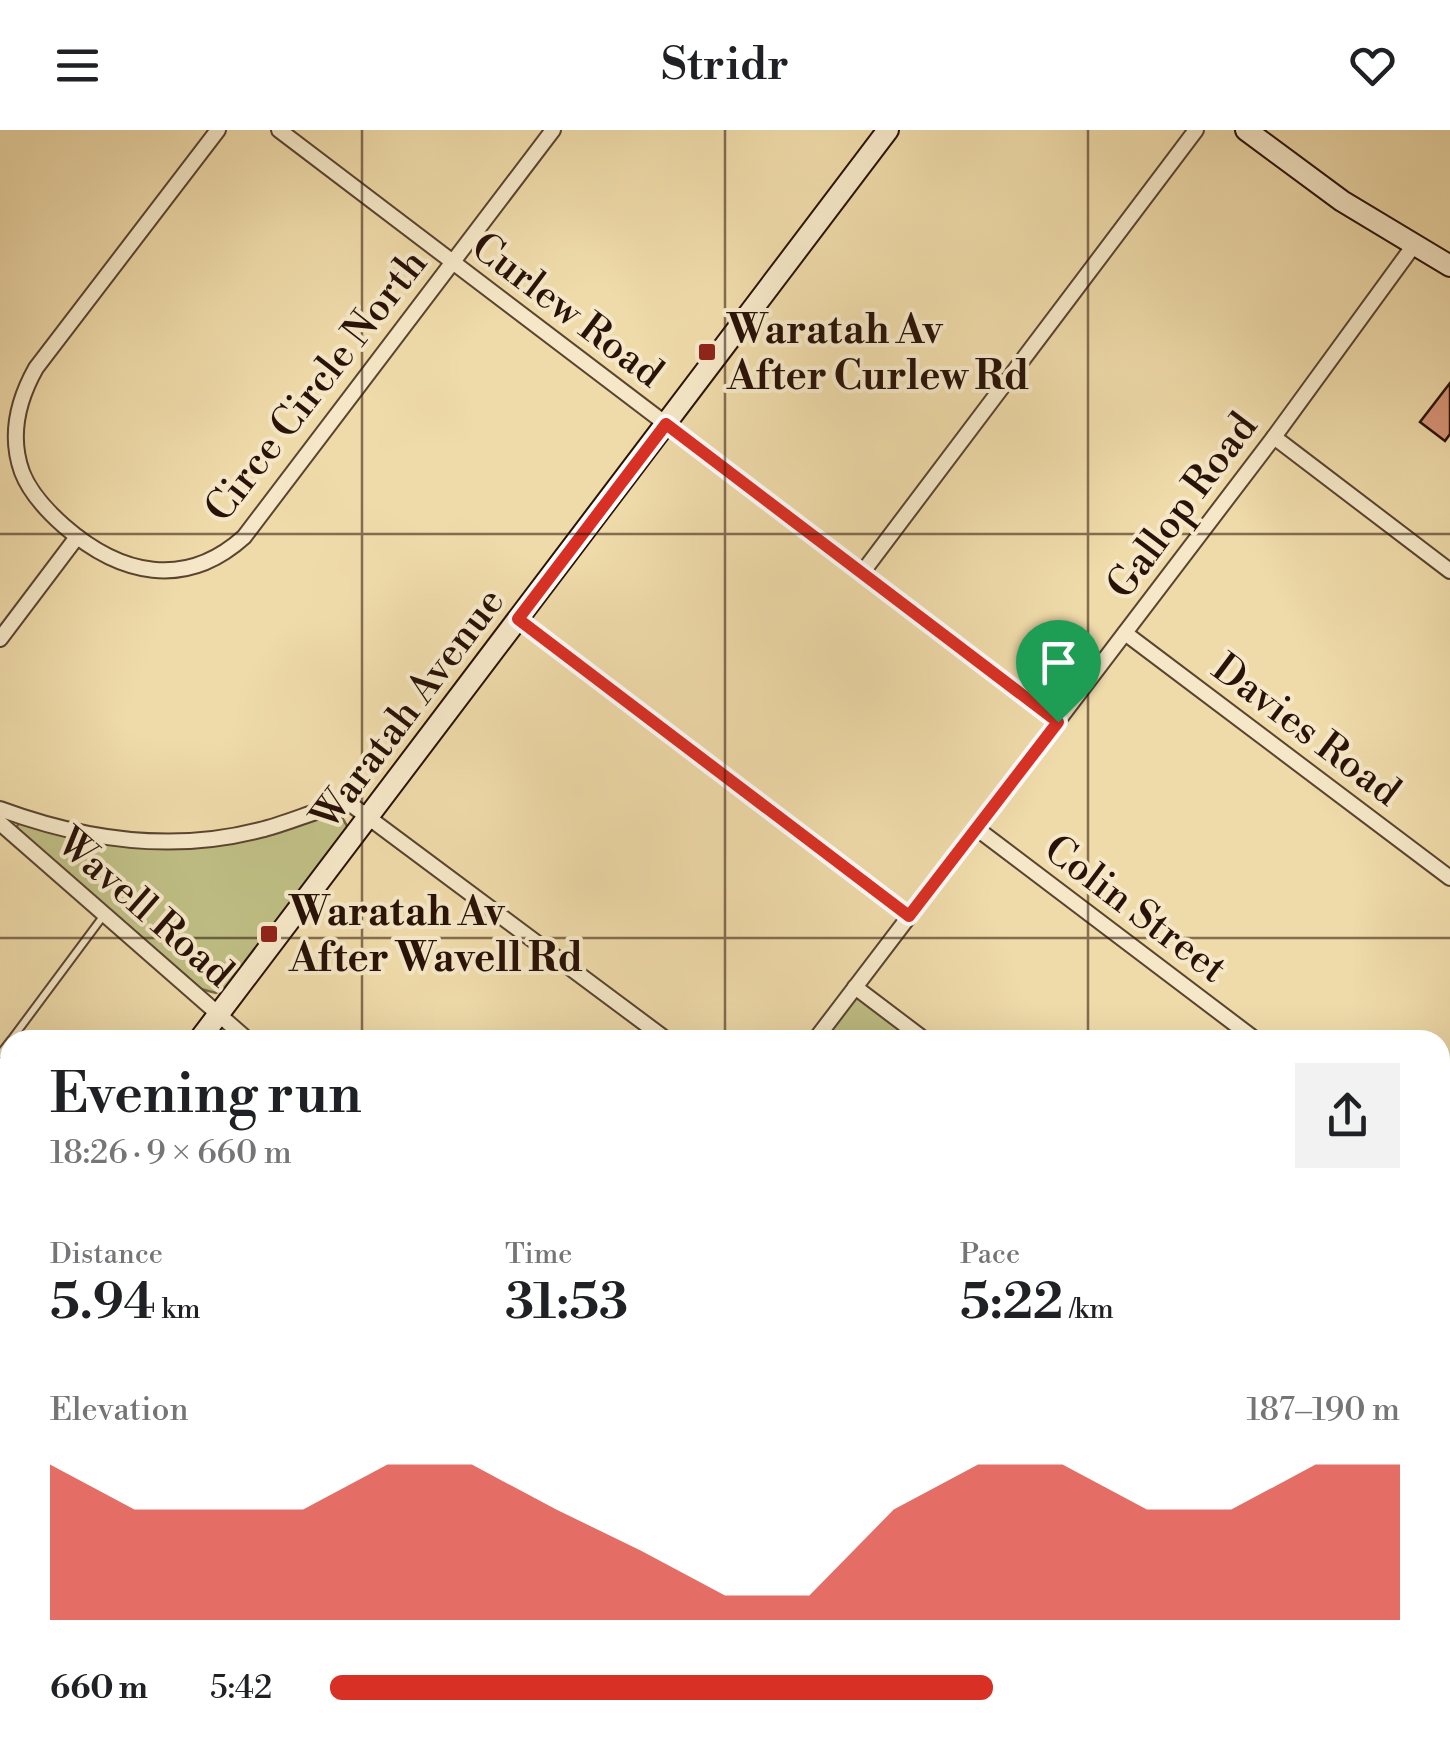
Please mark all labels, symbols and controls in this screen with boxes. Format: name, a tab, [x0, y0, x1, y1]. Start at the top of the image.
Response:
text: Stridr	[661, 37, 789, 94]
icon: menu	[50, 38, 105, 93]
icon: heart	[1345, 38, 1400, 93]
street label: Curlew Road	[461, 222, 673, 399]
street label: Circe Circle North	[195, 240, 439, 533]
place label: Waratah Av After Curlew Rd	[726, 306, 1029, 402]
marker: Waratah Av After Curlew Rd	[696, 341, 718, 363]
street label: Gallop Road	[1096, 403, 1269, 609]
street label: Waratah Avenue	[300, 578, 516, 842]
pin	[1016, 620, 1101, 723]
icon: arrive	[1031, 635, 1086, 690]
street label: Davies Road	[1202, 644, 1410, 818]
street label: Wavell Road	[45, 817, 243, 999]
street label: Colin Street	[1034, 825, 1236, 994]
place label: Waratah Av After Wavell Rd	[288, 888, 583, 984]
marker: Waratah Av After Wavell Rd	[258, 923, 280, 945]
text: Evening run	[50, 1061, 362, 1130]
button: share	[1295, 1063, 1400, 1168]
text: 18:26 · 9 × 660 m	[50, 1133, 292, 1173]
text: Distance	[50, 1237, 163, 1272]
text: Time	[505, 1237, 572, 1272]
text: Pace	[960, 1237, 1020, 1272]
text: 5.94	[50, 1272, 156, 1334]
text: 31:53	[505, 1272, 628, 1334]
text: 5:22	[960, 1272, 1063, 1334]
text: km	[156, 1292, 201, 1327]
text: /km	[1063, 1292, 1114, 1327]
text: Elevation	[50, 1390, 189, 1430]
text: 187–190 m	[1246, 1390, 1400, 1430]
text: 660 m	[50, 1668, 148, 1708]
text: 5:42	[210, 1668, 272, 1708]

